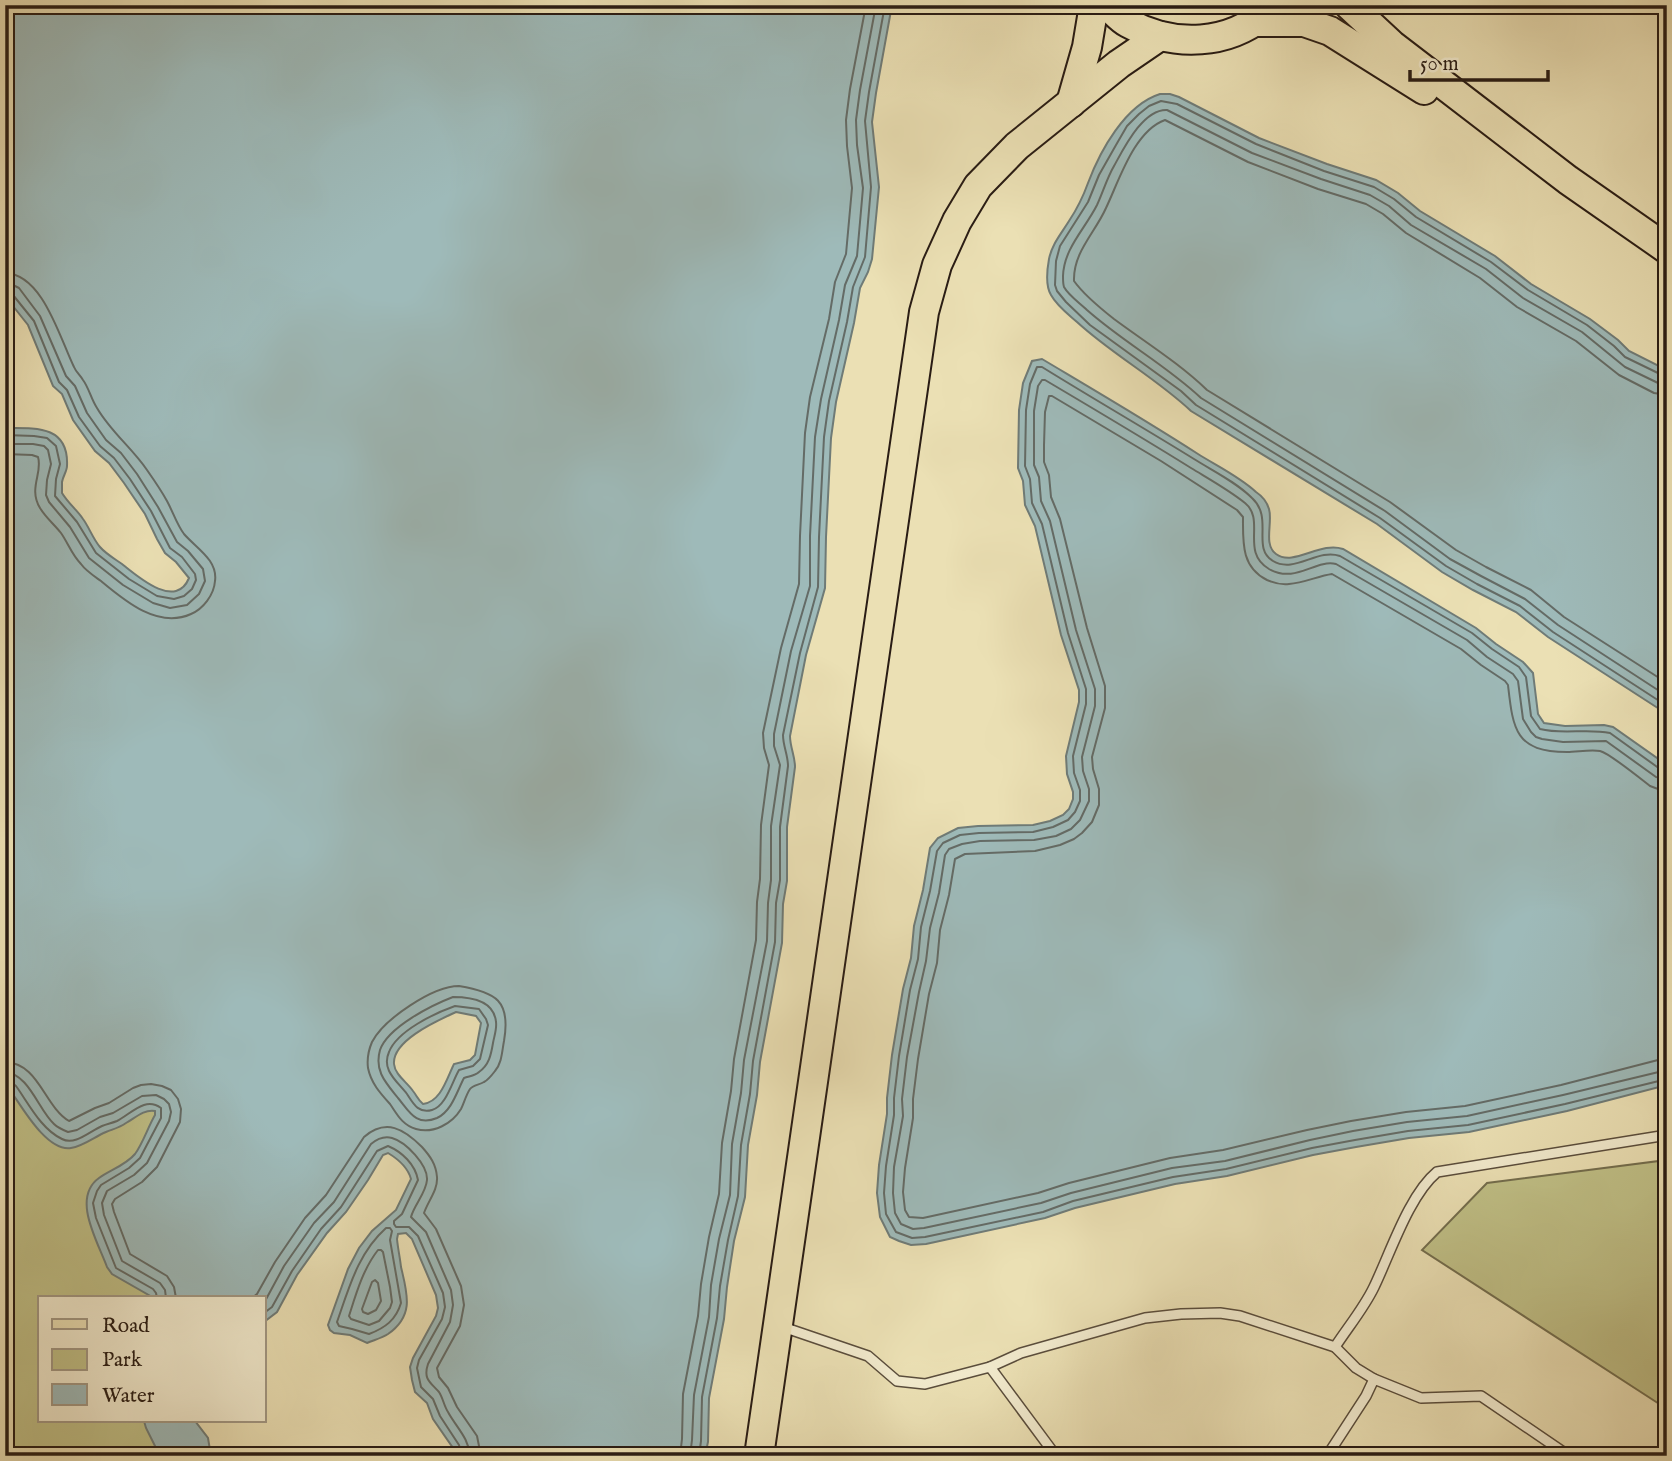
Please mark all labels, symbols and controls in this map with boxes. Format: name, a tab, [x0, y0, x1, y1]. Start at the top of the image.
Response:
scale bar	[1410, 38, 1548, 82]
text: 50 m	[1420, 51, 1459, 78]
legend	[38, 1296, 266, 1422]
text: Road	[102, 1313, 150, 1340]
text: Park	[102, 1347, 143, 1374]
text: Water	[102, 1383, 155, 1410]

